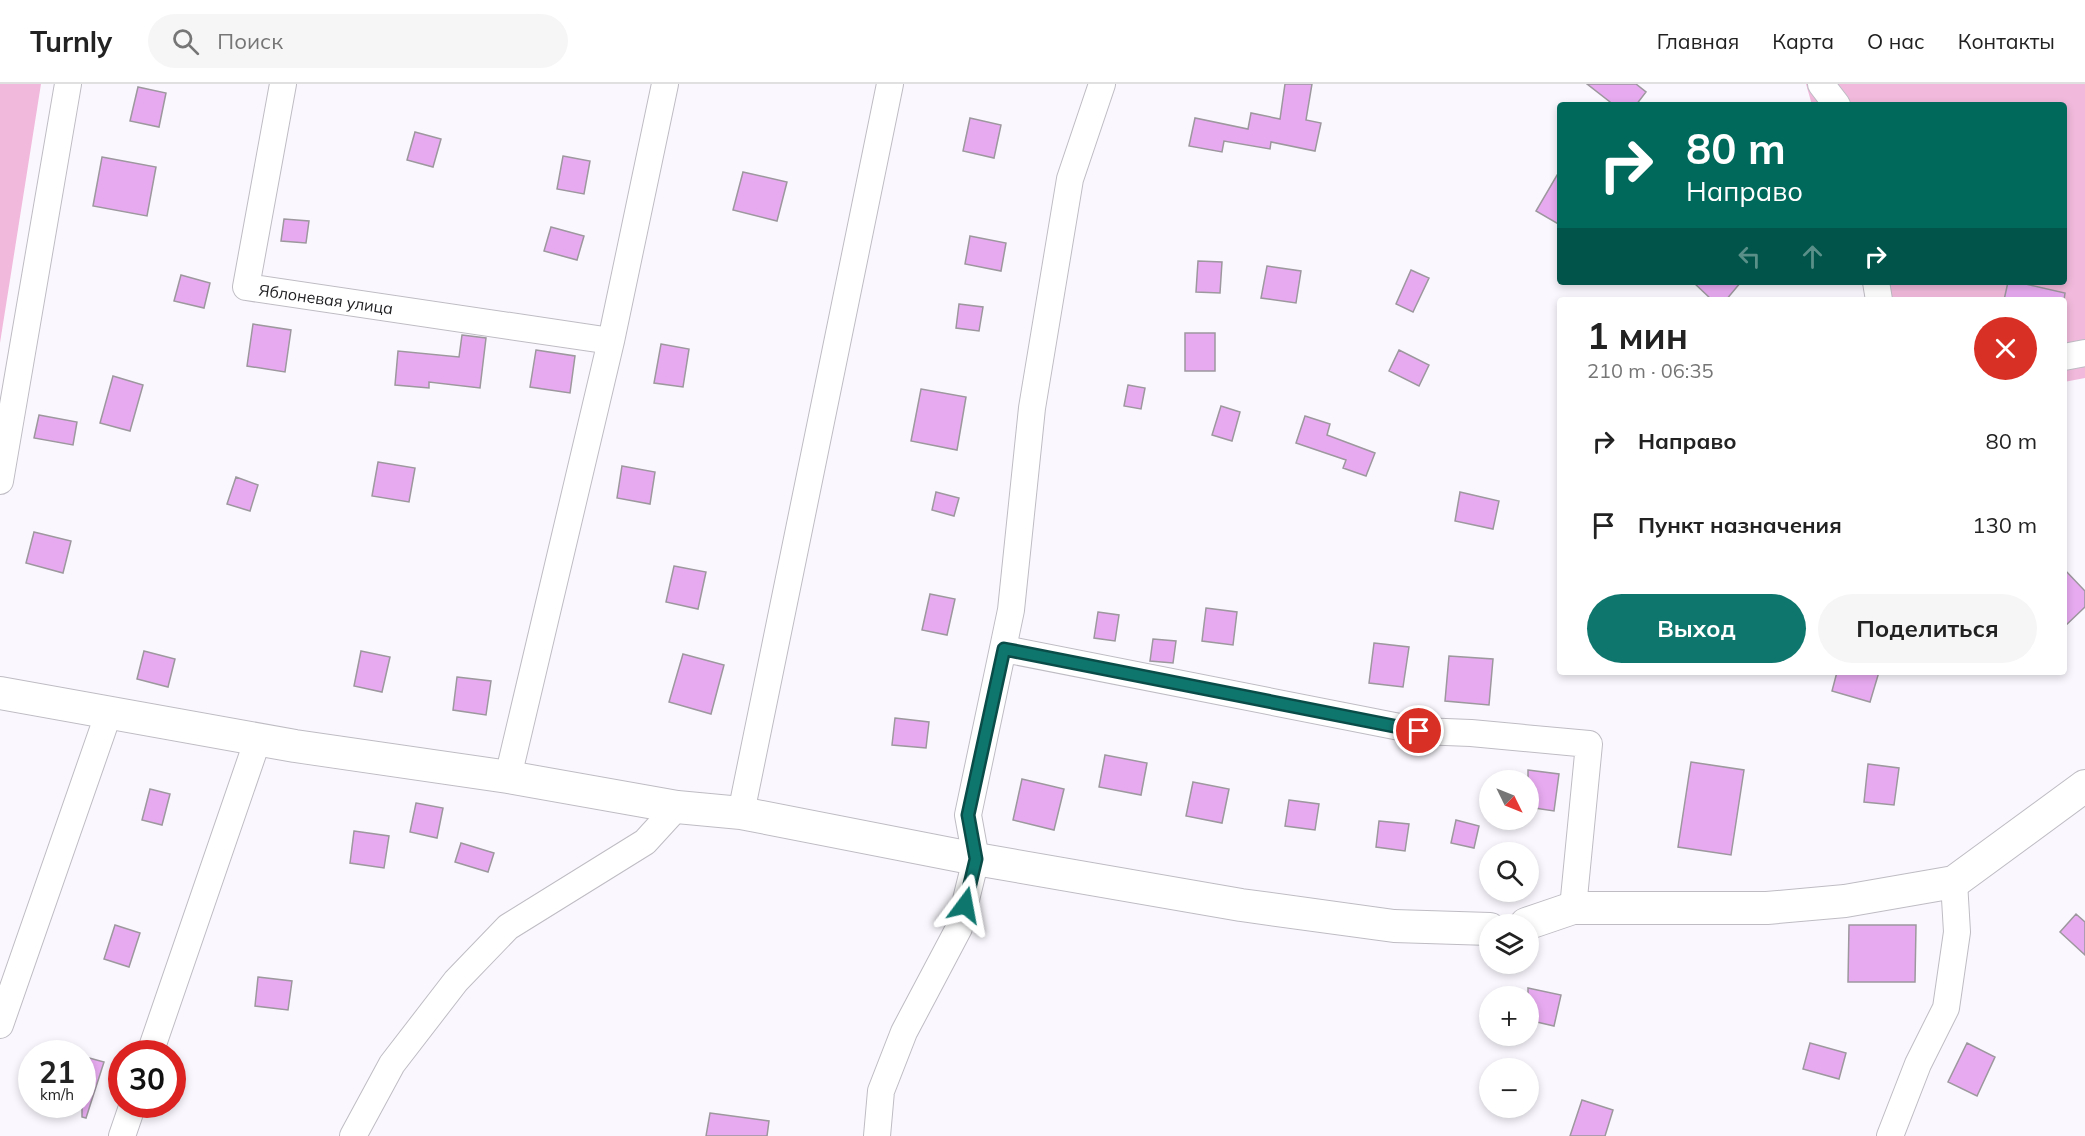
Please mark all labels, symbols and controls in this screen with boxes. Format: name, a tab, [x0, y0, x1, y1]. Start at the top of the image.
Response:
search box	[148, 14, 568, 68]
text: Turnly	[30, 24, 112, 59]
icon: search	[169, 25, 202, 58]
text: Поиск	[217, 27, 283, 55]
text: Главная	[1657, 28, 1739, 54]
text: Карта	[1772, 28, 1834, 54]
text: О нас	[1867, 28, 1925, 54]
text: Контакты	[1958, 28, 2055, 54]
text: 80 m	[1686, 122, 1786, 175]
icon: right	[1587, 126, 1665, 204]
text: Направо	[1686, 174, 1803, 208]
icon: left	[1733, 240, 1766, 273]
icon: ahead	[1796, 240, 1829, 273]
icon: right	[1859, 240, 1892, 273]
street label: Яблоневая улица	[257, 280, 395, 318]
text: 1 мин	[1587, 313, 1688, 358]
button: close	[1974, 317, 2037, 380]
text: 210 m · 06:35	[1587, 358, 1713, 383]
icon: right	[1587, 425, 1620, 458]
text: Направо	[1638, 427, 1736, 455]
text: 80 m	[1986, 427, 2037, 455]
icon: arrive	[1587, 509, 1620, 542]
text: Пункт назначения	[1638, 511, 1842, 539]
text: 130 m	[1972, 511, 2037, 539]
button: Выход	[1587, 594, 1806, 663]
button: Поделиться	[1818, 594, 2037, 663]
pin	[1393, 705, 1444, 756]
icon: arrive	[1402, 714, 1435, 747]
north arrow	[1479, 770, 1539, 830]
map controls	[1479, 770, 1539, 1118]
button: search	[1479, 842, 1539, 902]
position arrow	[933, 873, 997, 937]
button: layers	[1479, 914, 1539, 974]
button: +	[1479, 986, 1539, 1046]
speed limit sign: 30	[108, 1040, 186, 1118]
text: 21	[39, 1053, 75, 1091]
button: −	[1479, 1058, 1539, 1118]
text: km/h	[40, 1085, 74, 1104]

